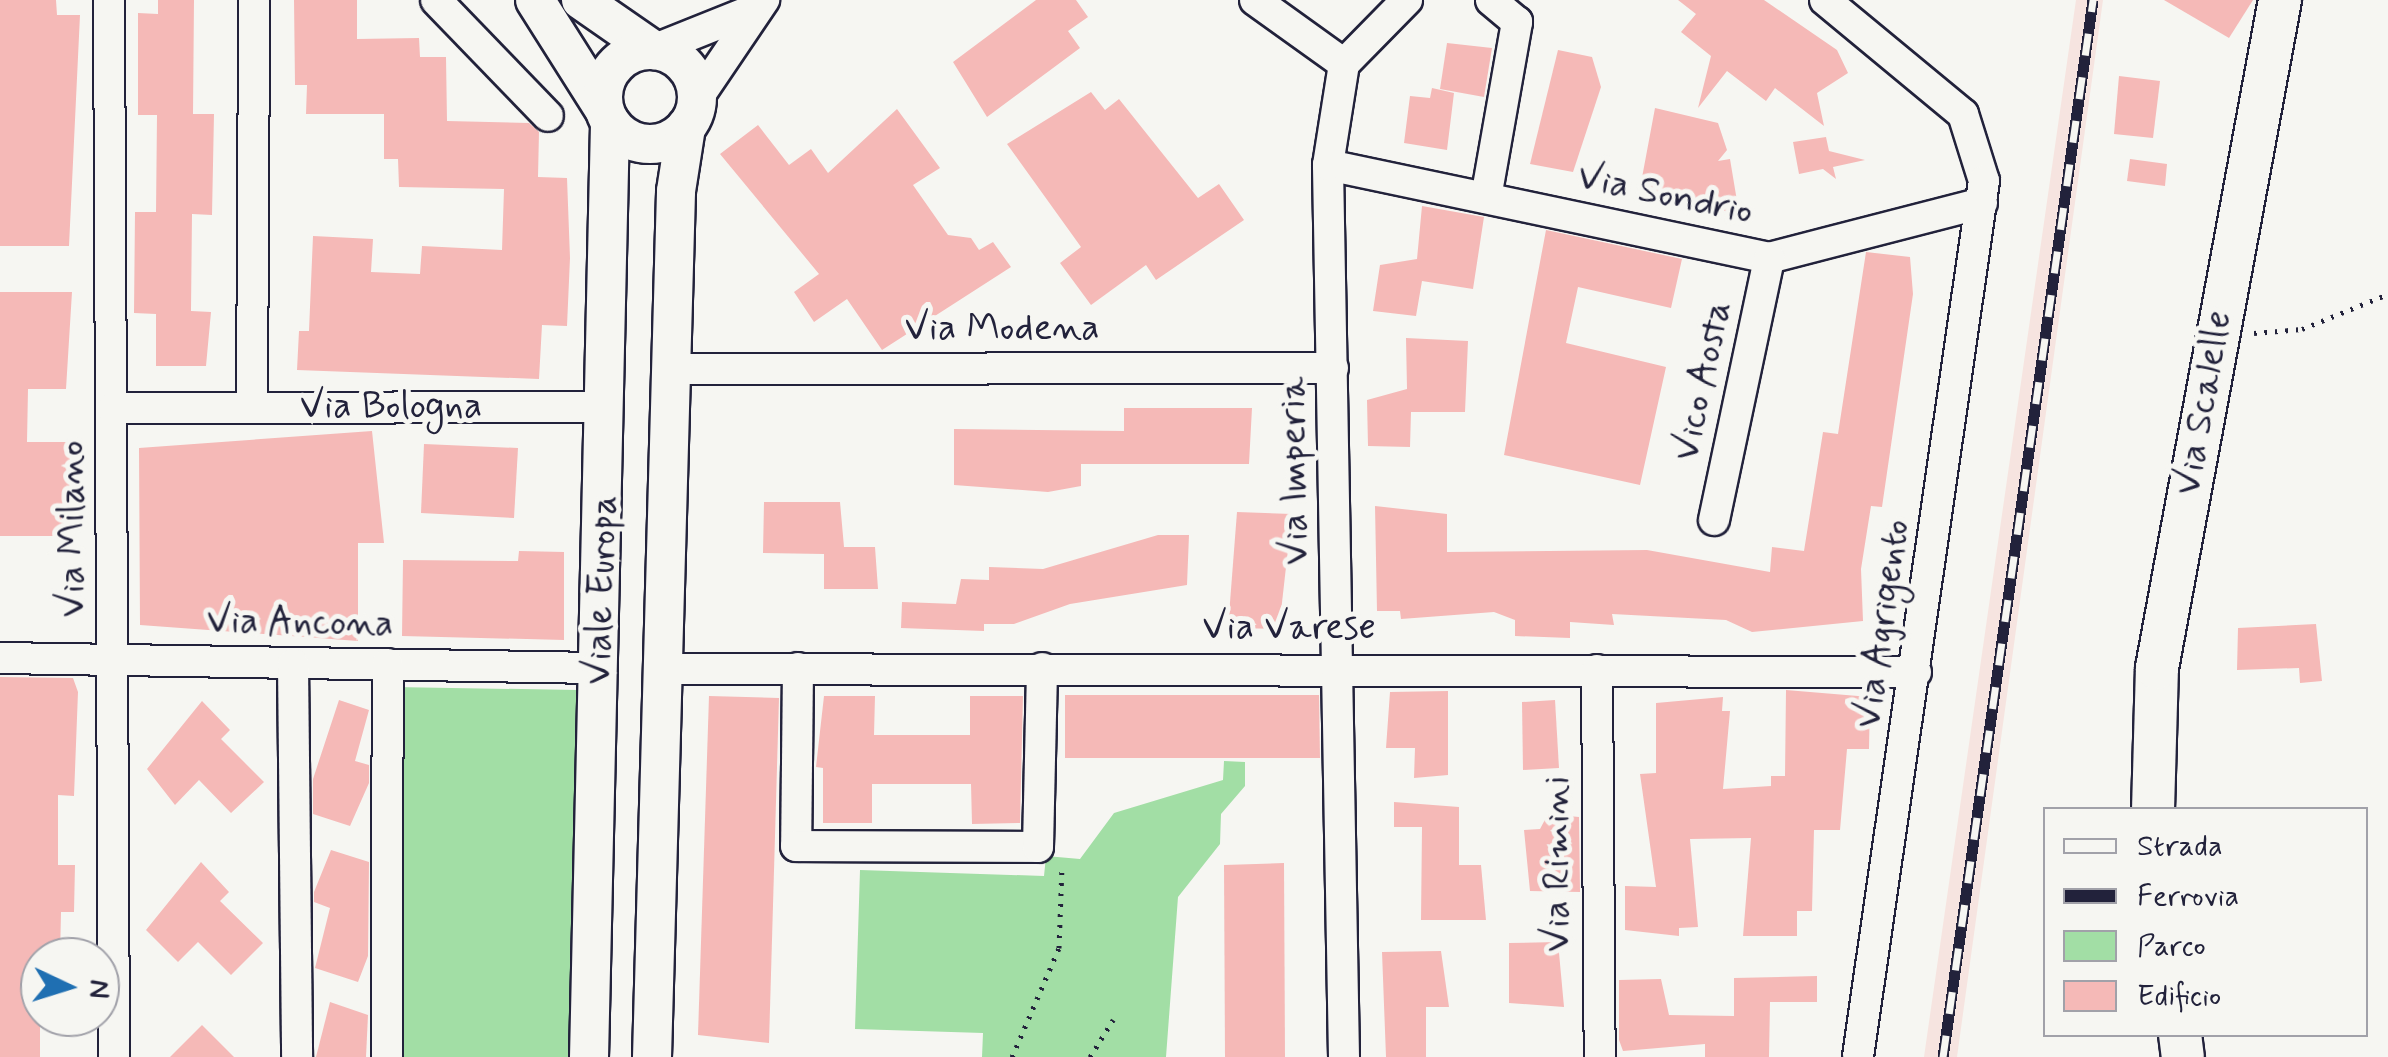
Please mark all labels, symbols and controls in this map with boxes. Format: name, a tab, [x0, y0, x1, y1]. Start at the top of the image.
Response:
street label: Via Sondrio	[1573, 154, 1757, 236]
street label: Vico Aosta	[1664, 297, 1742, 465]
street label: Via Modena	[902, 306, 1102, 352]
street label: Via Scalelle	[2166, 309, 2242, 497]
street label: Via Imperia	[1271, 374, 1319, 568]
street label: Via Bologna	[297, 384, 485, 430]
street label: Via Milano	[50, 442, 96, 616]
street label: Viale Europa	[576, 494, 628, 686]
street label: Via Agrigento	[1846, 515, 1920, 733]
street label: Via Ancona	[204, 599, 396, 647]
street label: Via Varese	[1204, 605, 1374, 651]
street label: Via Rimini	[1535, 776, 1581, 952]
legend	[2043, 807, 2368, 1037]
text: Strada	[2137, 827, 2223, 866]
text: Ferrovia	[2137, 877, 2239, 916]
text: Parco	[2137, 927, 2206, 966]
north arrow	[20, 937, 120, 1037]
text: Edificio	[2137, 977, 2221, 1016]
text: N	[79, 978, 118, 1000]

